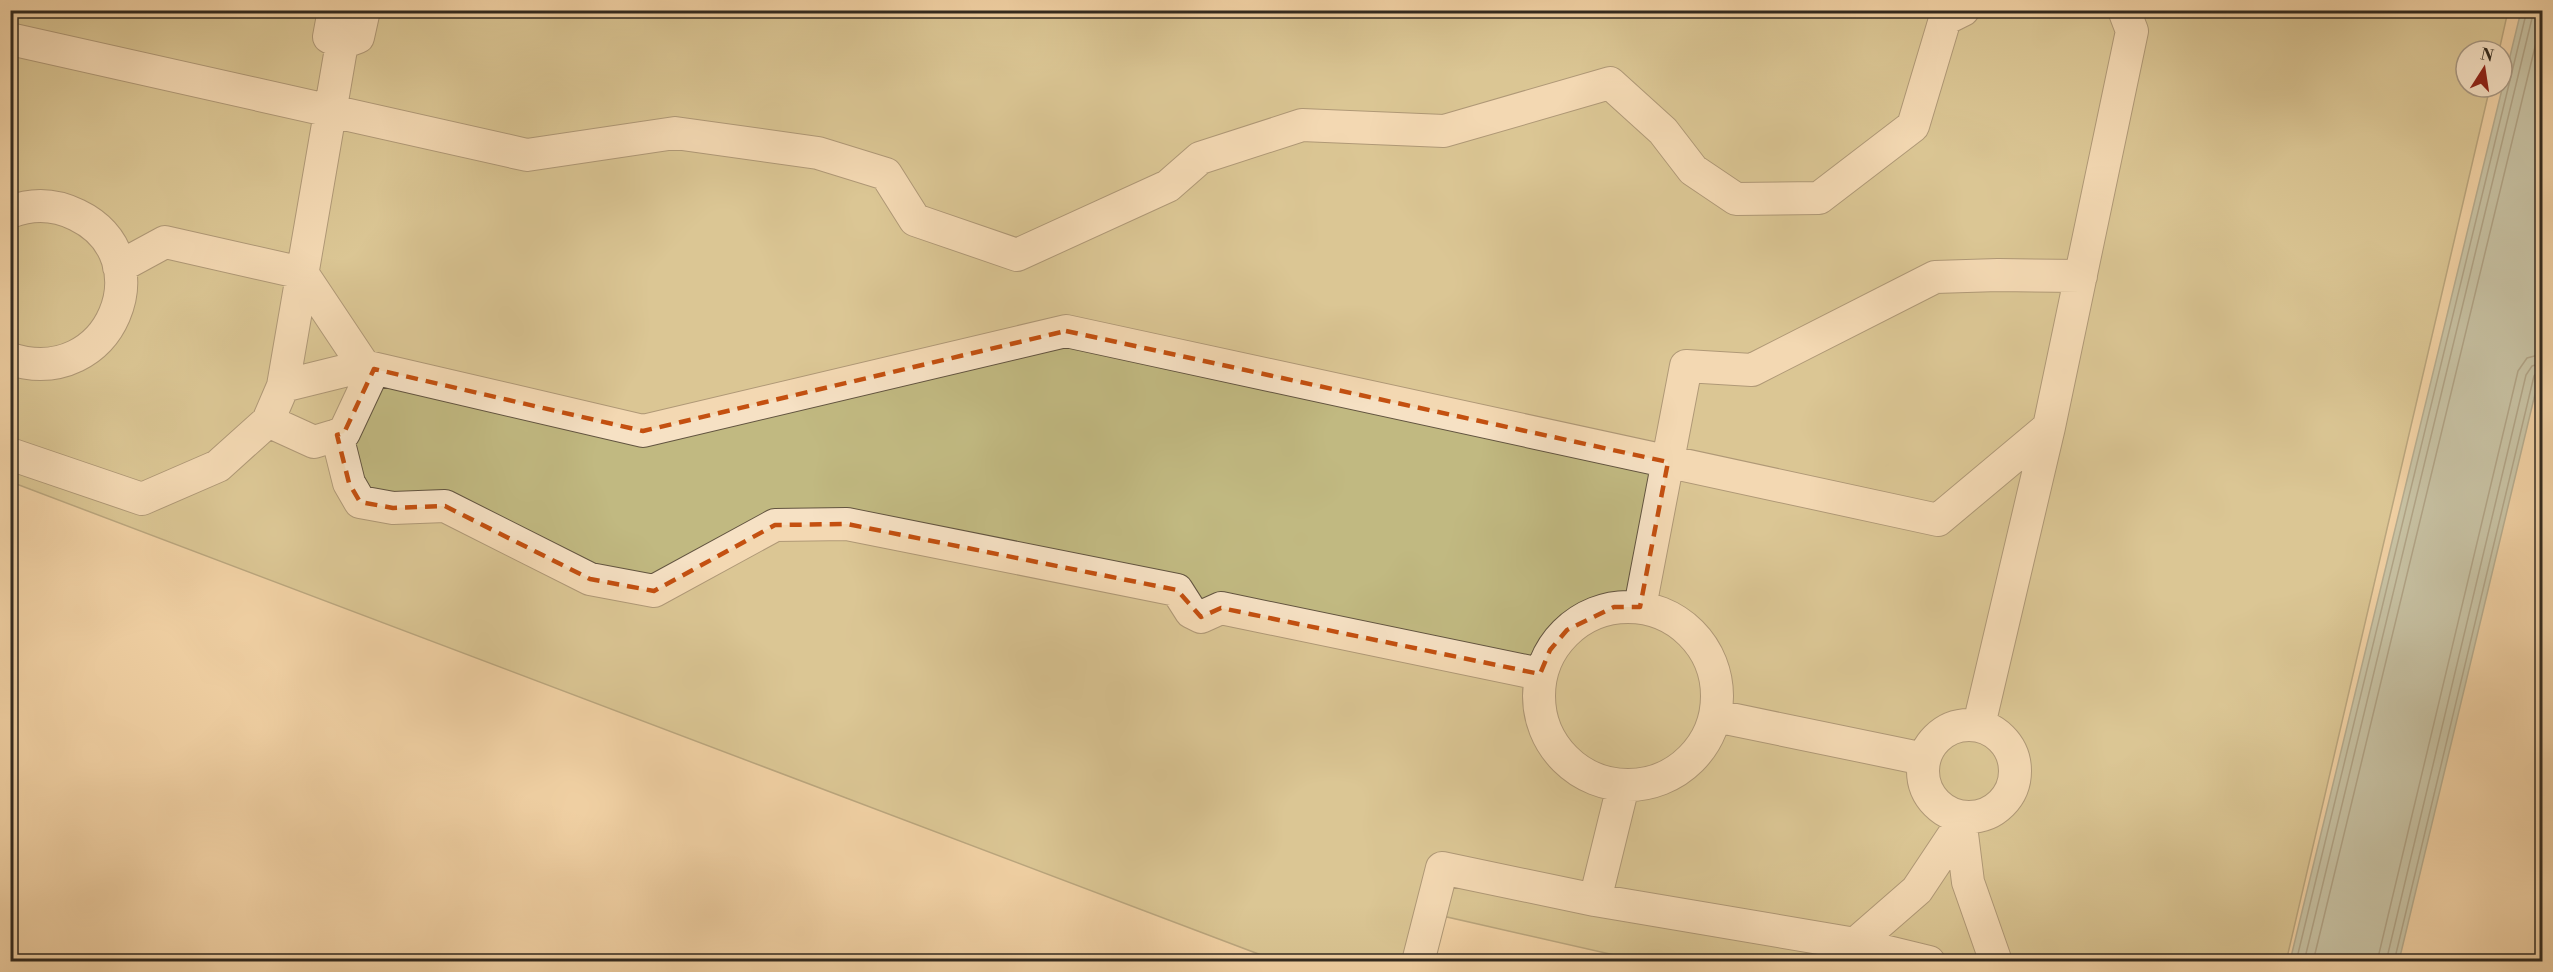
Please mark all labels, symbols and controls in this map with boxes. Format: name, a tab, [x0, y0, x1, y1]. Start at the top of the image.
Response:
north arrow	[2454, 39, 2514, 99]
text: N	[2479, 44, 2496, 66]

